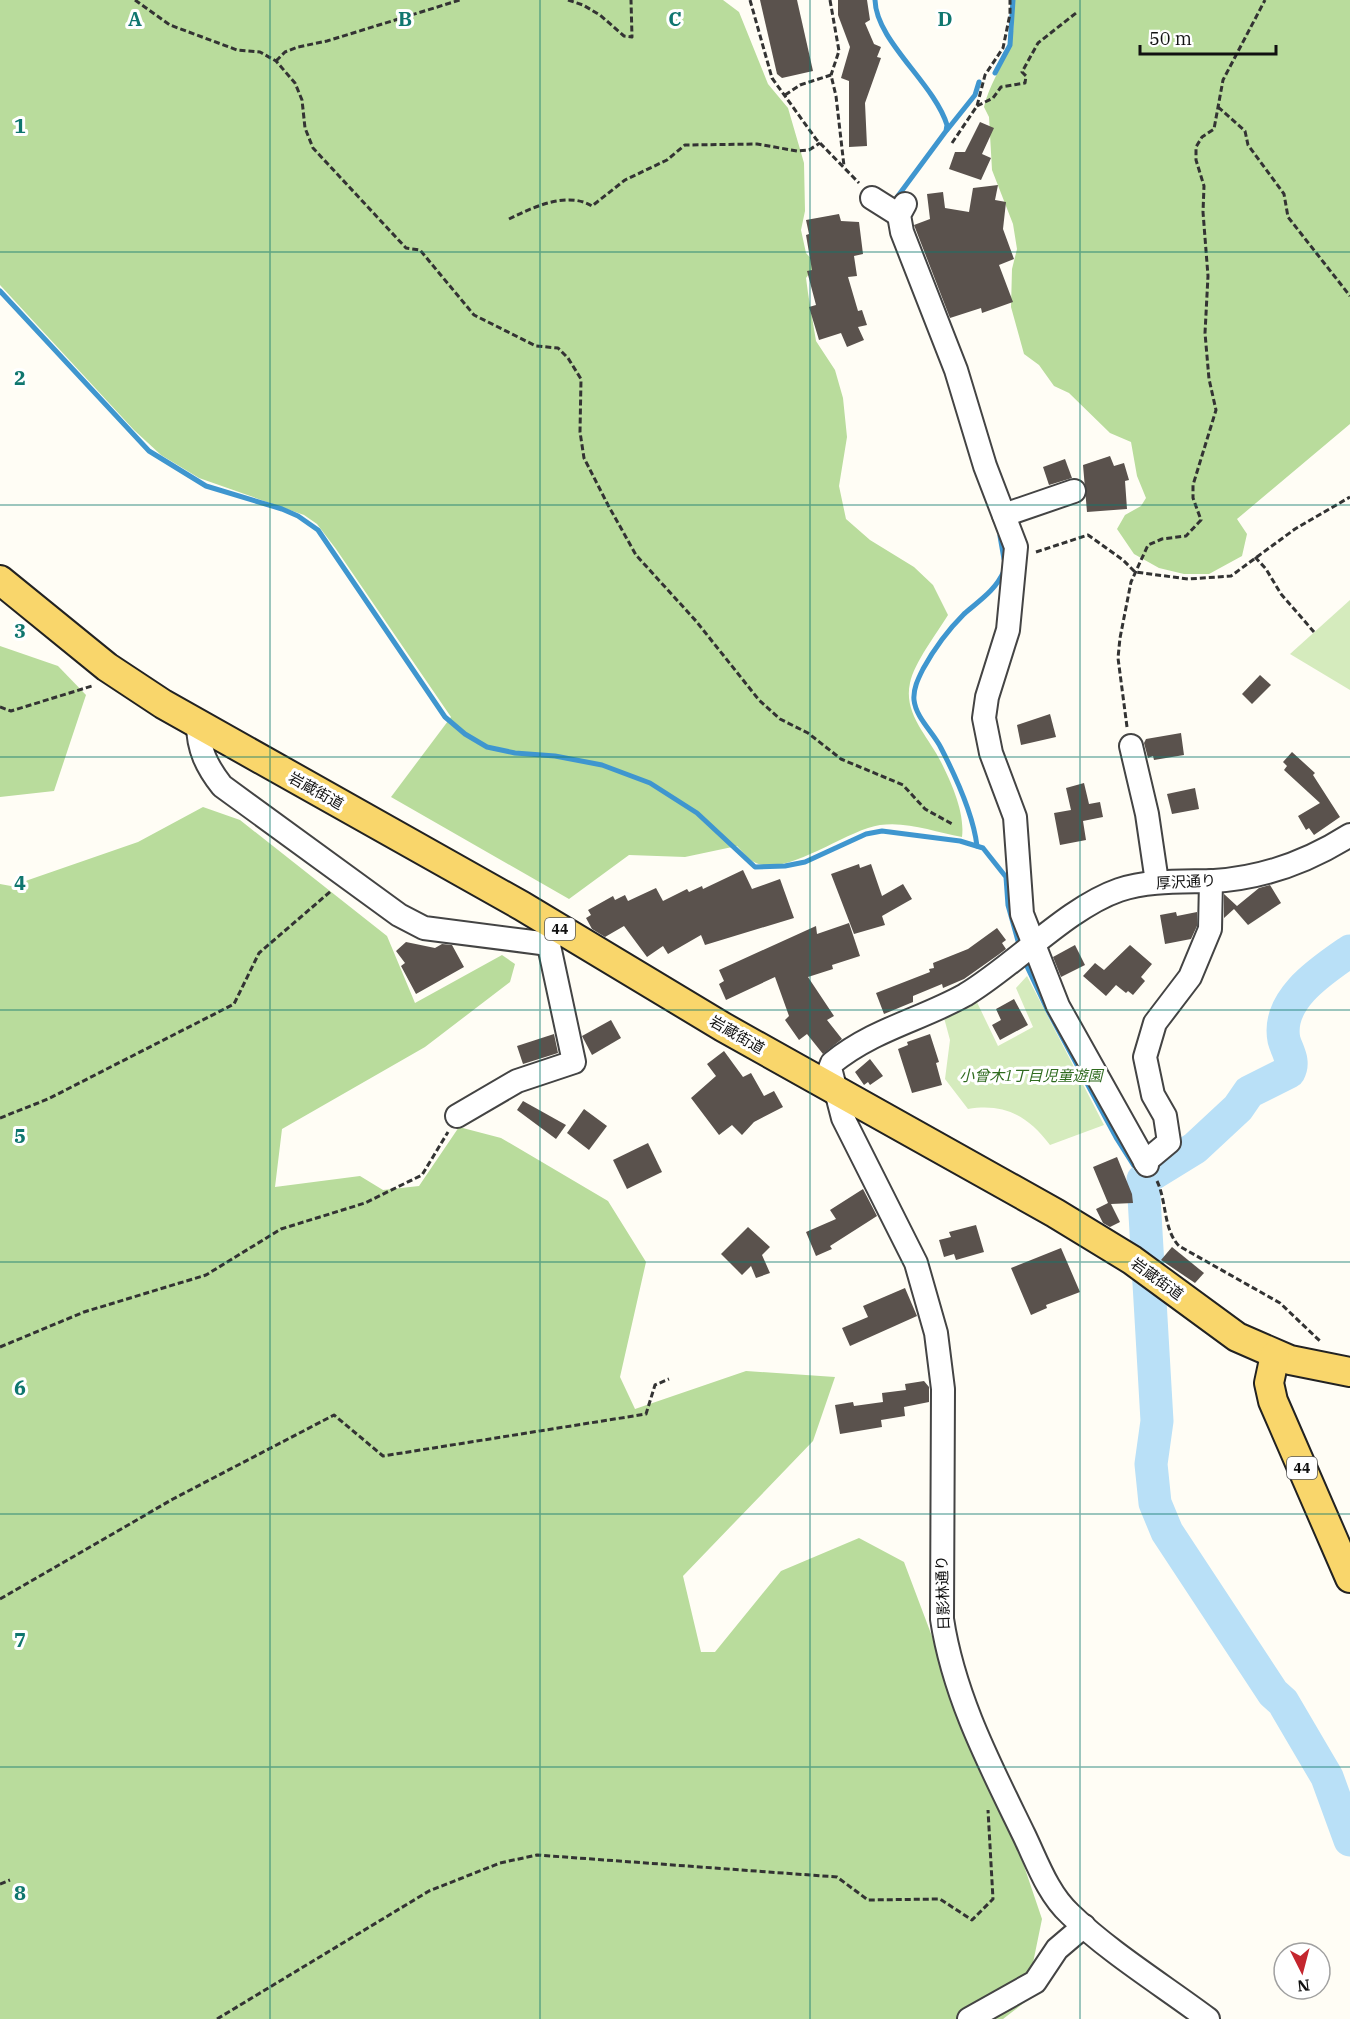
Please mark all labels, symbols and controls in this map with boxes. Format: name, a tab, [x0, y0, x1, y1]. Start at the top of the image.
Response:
text: A	[128, 5, 142, 32]
text: B	[398, 5, 412, 32]
text: C	[668, 5, 682, 32]
text: D	[937, 5, 953, 32]
scale bar	[1140, 18, 1276, 56]
text: 50 m	[1149, 27, 1192, 50]
text: 1	[14, 112, 26, 139]
text: 2	[14, 364, 26, 391]
text: 3	[14, 617, 26, 644]
street label: 岩蔵街道	[285, 768, 347, 813]
text: 4	[14, 869, 26, 896]
street label: 厚沢通り	[1156, 870, 1216, 893]
road number: 44	[545, 918, 575, 940]
street label: 岩蔵街道	[707, 1011, 768, 1058]
park label: 小曾木1丁目児童遊園	[959, 1066, 1105, 1085]
text: 5	[14, 1122, 26, 1149]
street label: 岩蔵街道	[1127, 1253, 1187, 1304]
text: 6	[14, 1374, 26, 1401]
road number: 44	[1287, 1457, 1317, 1479]
street label: 日影林通り	[932, 1555, 953, 1631]
text: 7	[14, 1626, 26, 1653]
text: 8	[14, 1879, 26, 1906]
north arrow	[1272, 1941, 1332, 2001]
text: N	[1296, 1975, 1311, 1997]

